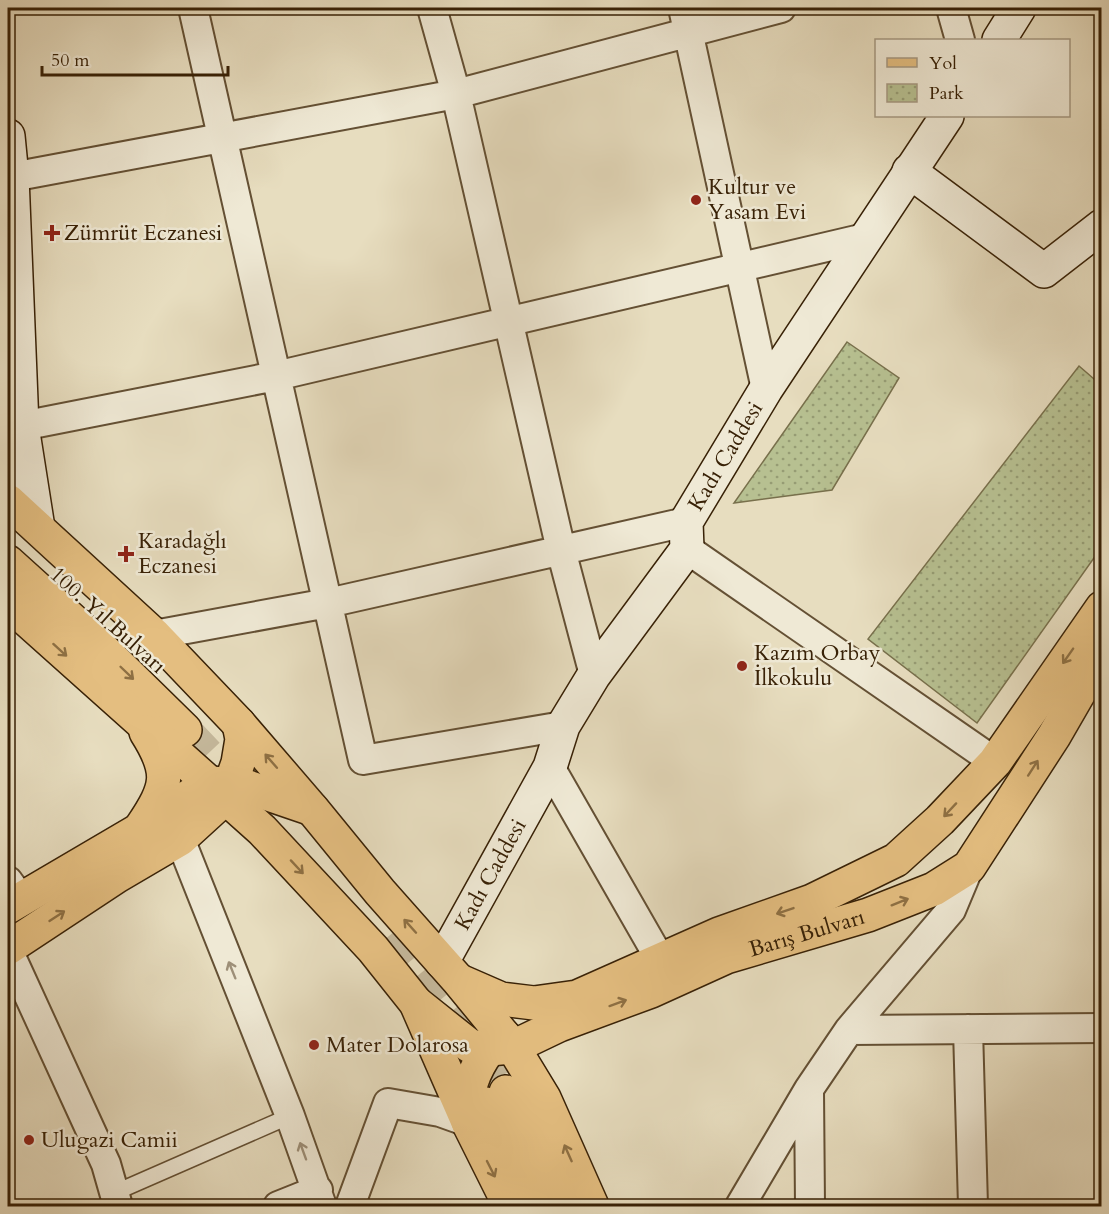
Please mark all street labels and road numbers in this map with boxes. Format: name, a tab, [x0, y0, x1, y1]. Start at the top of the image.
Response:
street label: Kadı Caddesi	[681, 396, 770, 517]
street label: 100. Yıl Bulvarı	[43, 560, 173, 680]
street label: Kadı Caddesi	[448, 813, 533, 936]
street label: Barış Bulvarı	[745, 902, 868, 964]

